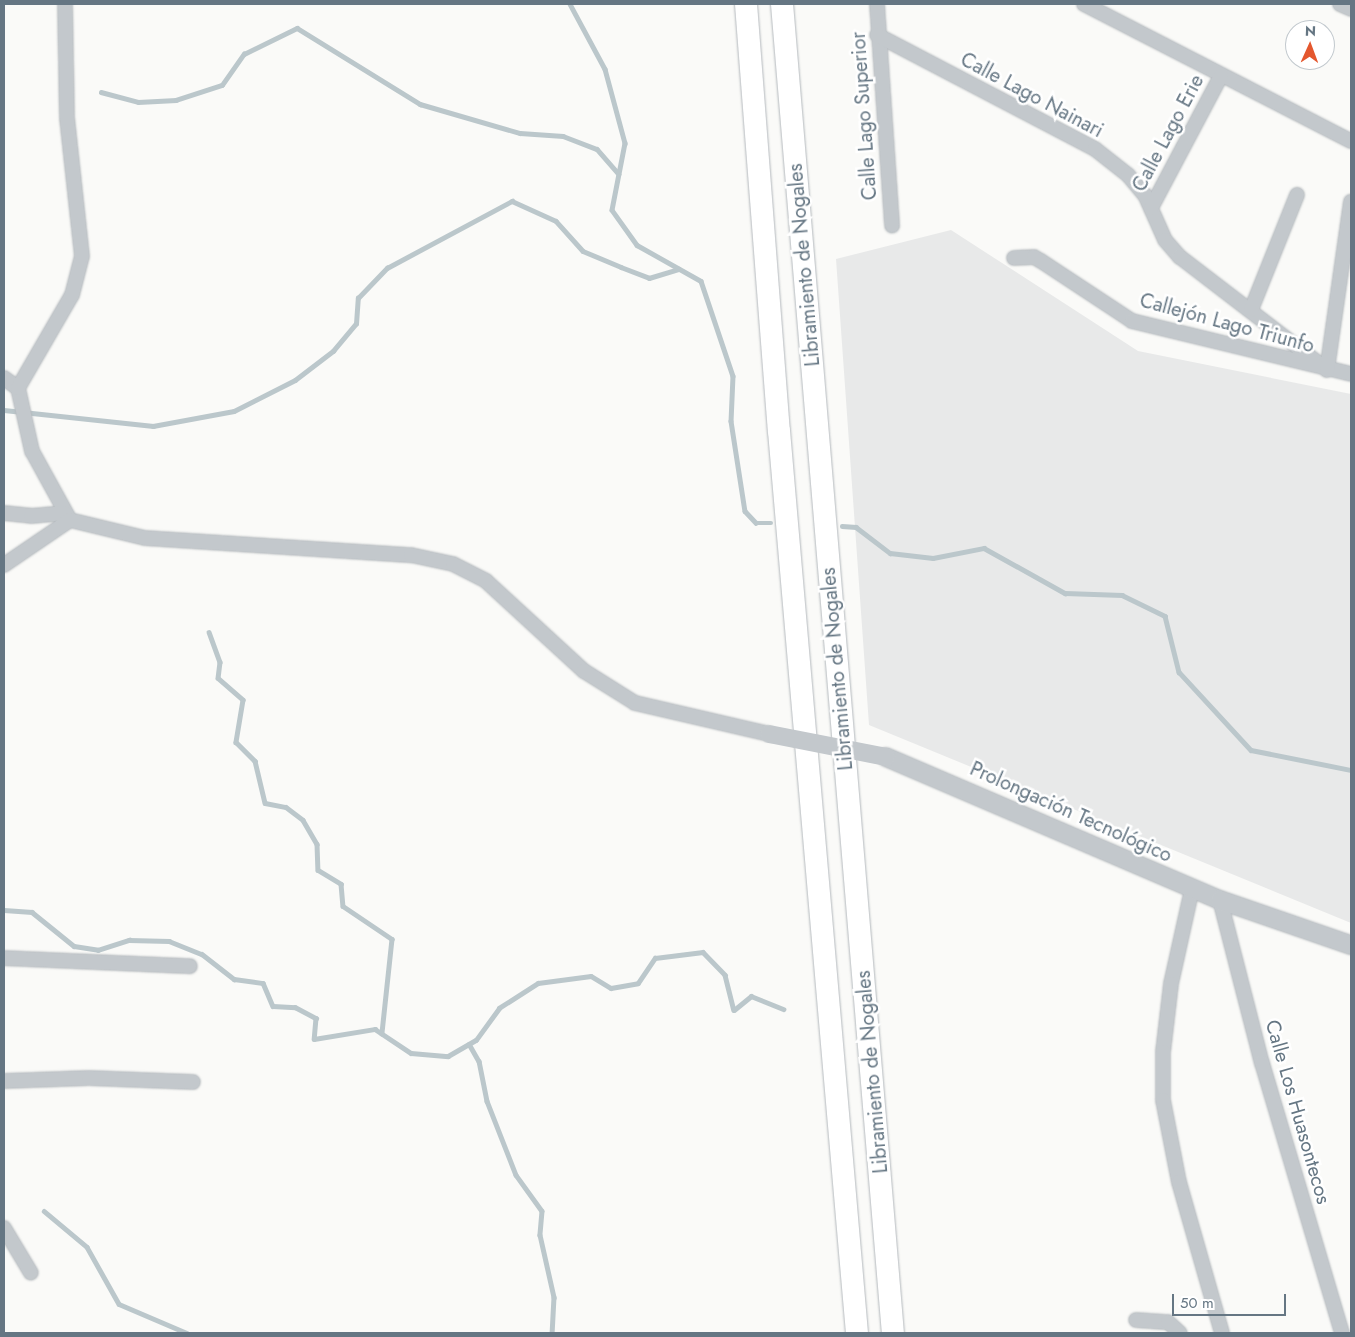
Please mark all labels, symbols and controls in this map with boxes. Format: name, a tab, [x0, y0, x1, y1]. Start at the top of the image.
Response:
north arrow	[1285, 20, 1335, 70]
text: N	[1305, 21, 1316, 41]
street label: Calle Lago Superior	[846, 31, 882, 201]
street label: Calle Lago Nainari	[956, 47, 1108, 143]
street label: Calle Lago Erie	[1127, 70, 1209, 196]
street label: Libramiento de Nogales	[783, 163, 825, 367]
street label: Callejón Lago Triunfo	[1137, 288, 1317, 358]
street label: Libramiento de Nogales	[816, 567, 858, 771]
street label: Prolongación Tecnológico	[966, 757, 1176, 867]
street label: Libramiento de Nogales	[851, 970, 893, 1174]
street label: Calle Los Huasontecos	[1260, 1017, 1336, 1207]
scale bar	[1175, 1284, 1289, 1316]
text: 50 m	[1180, 1292, 1214, 1314]

